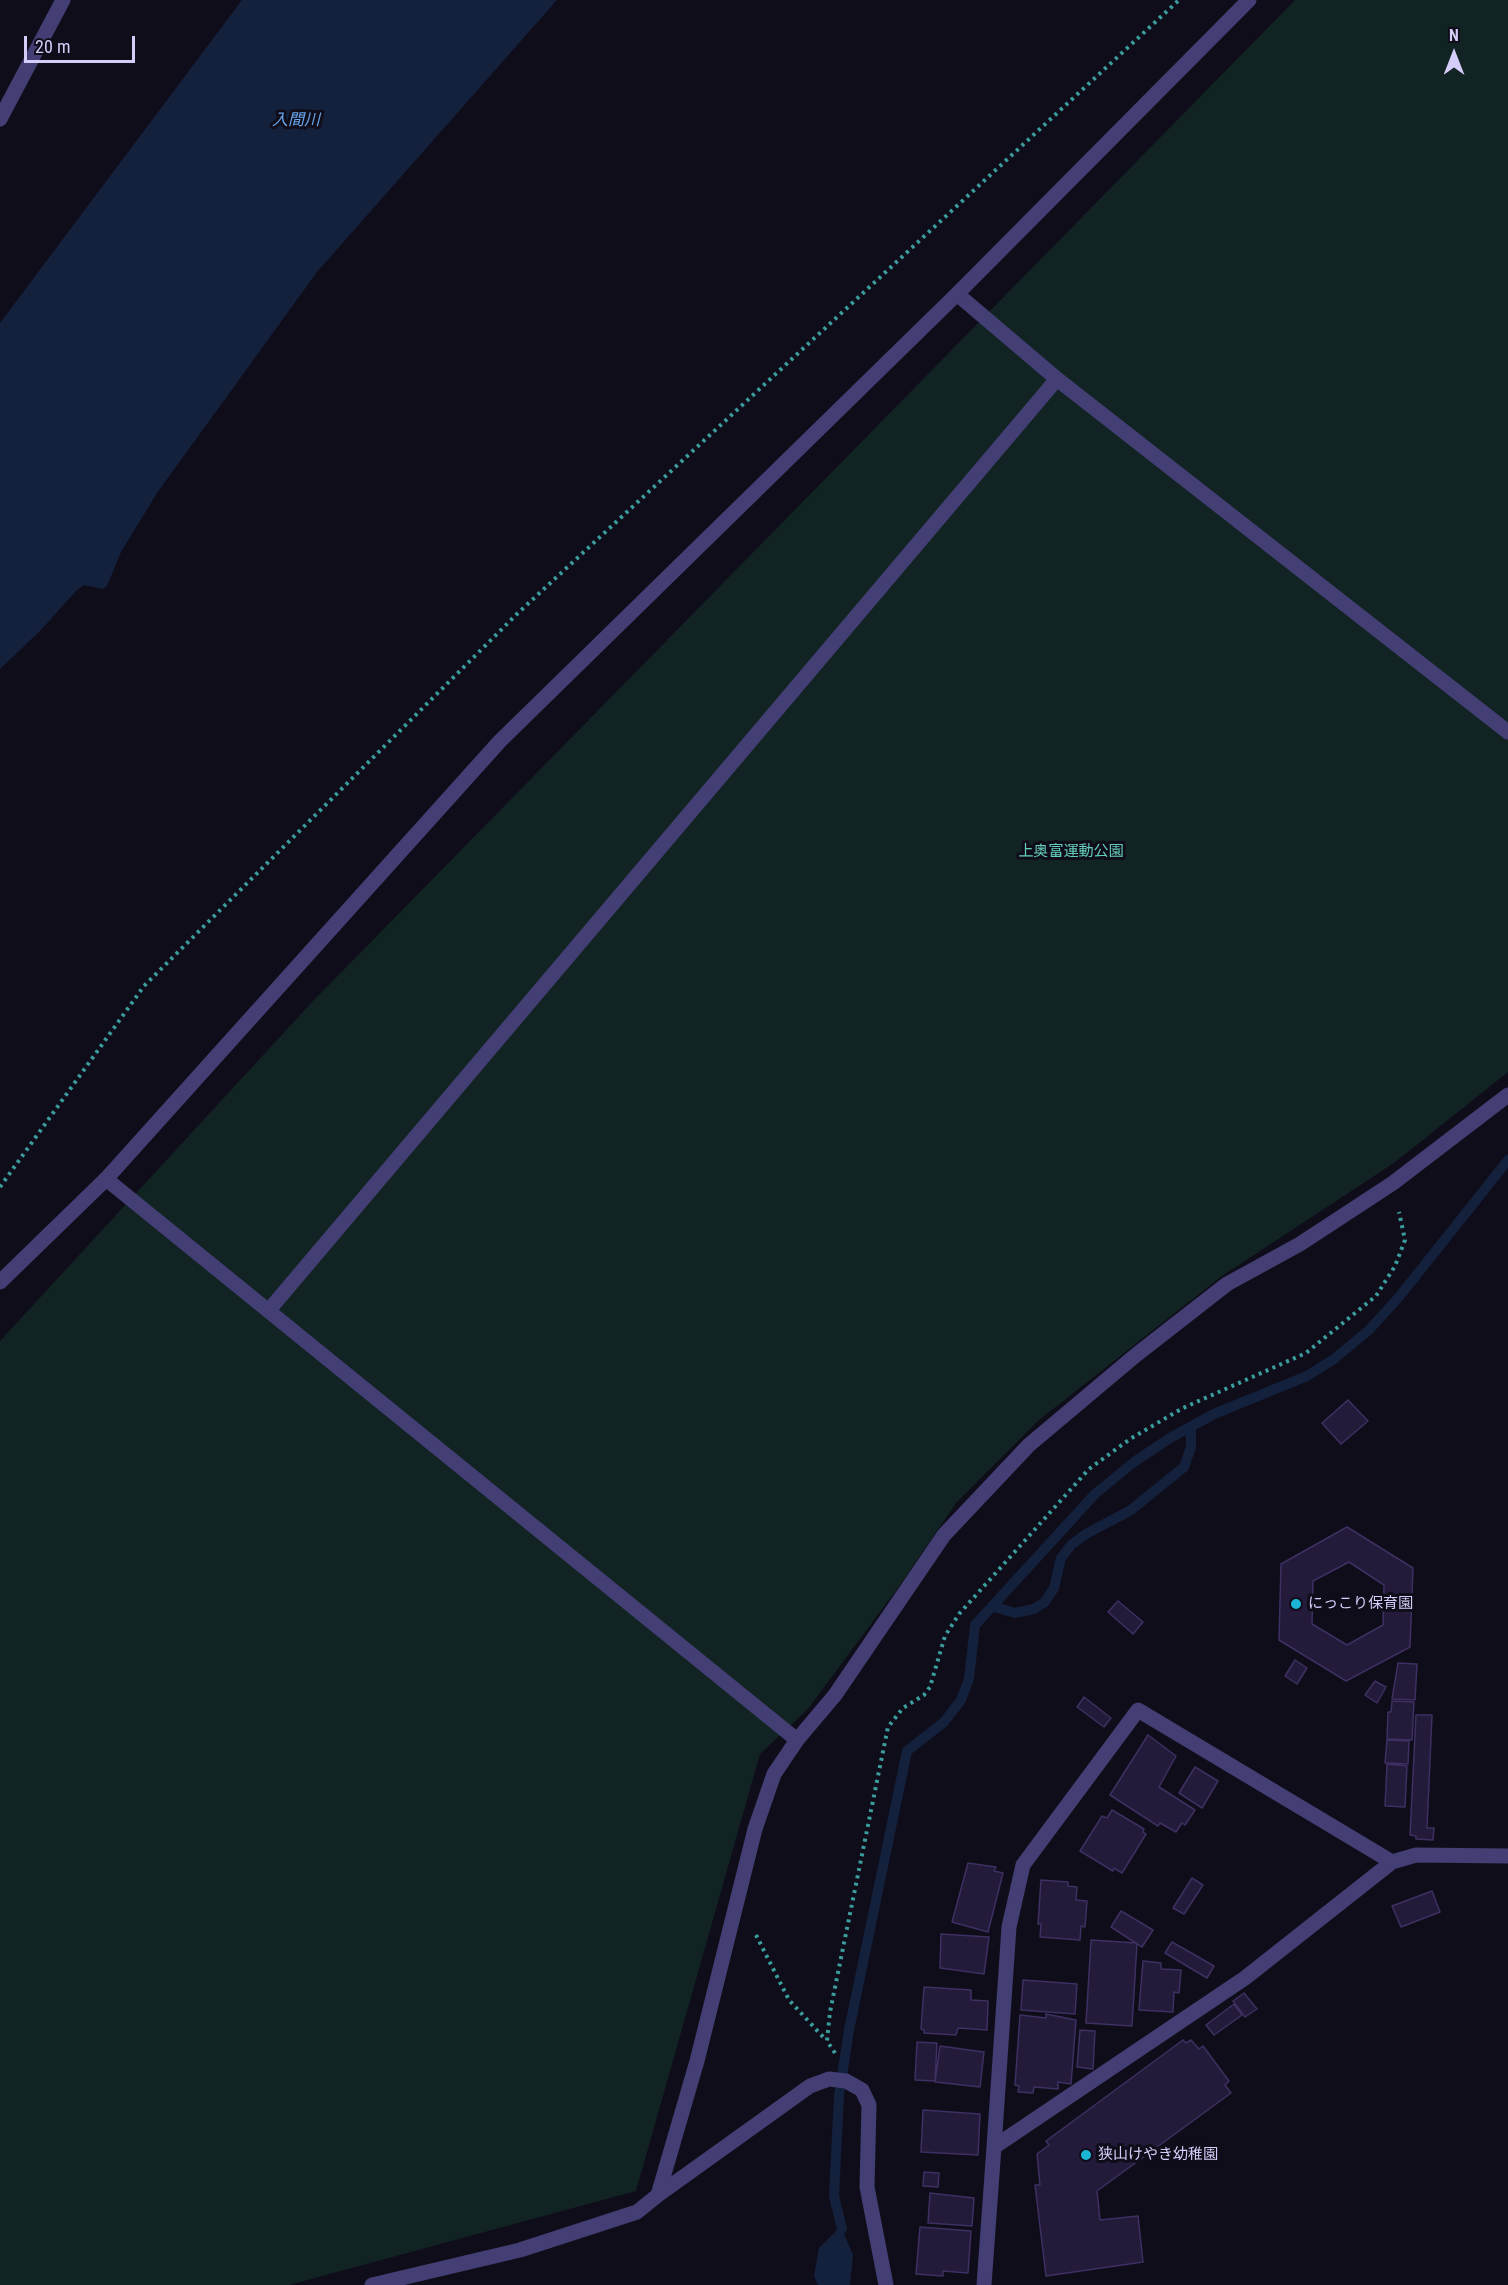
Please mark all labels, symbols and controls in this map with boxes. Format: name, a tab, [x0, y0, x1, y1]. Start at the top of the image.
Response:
scale bar	[27, 24, 138, 62]
north arrow	[1424, 24, 1484, 84]
text: N	[1449, 26, 1459, 45]
text: 20 m	[35, 36, 70, 57]
water label: 入間川	[272, 111, 320, 131]
park label: 上奥富運動公園	[1019, 843, 1123, 861]
place label: にっこり保育園	[1308, 1595, 1413, 1613]
marker: にっこり保育園	[1289, 1597, 1303, 1611]
place label: 狭山けやき幼稚園	[1098, 2146, 1218, 2164]
marker: 狭山けやき幼稚園	[1079, 2148, 1093, 2162]

